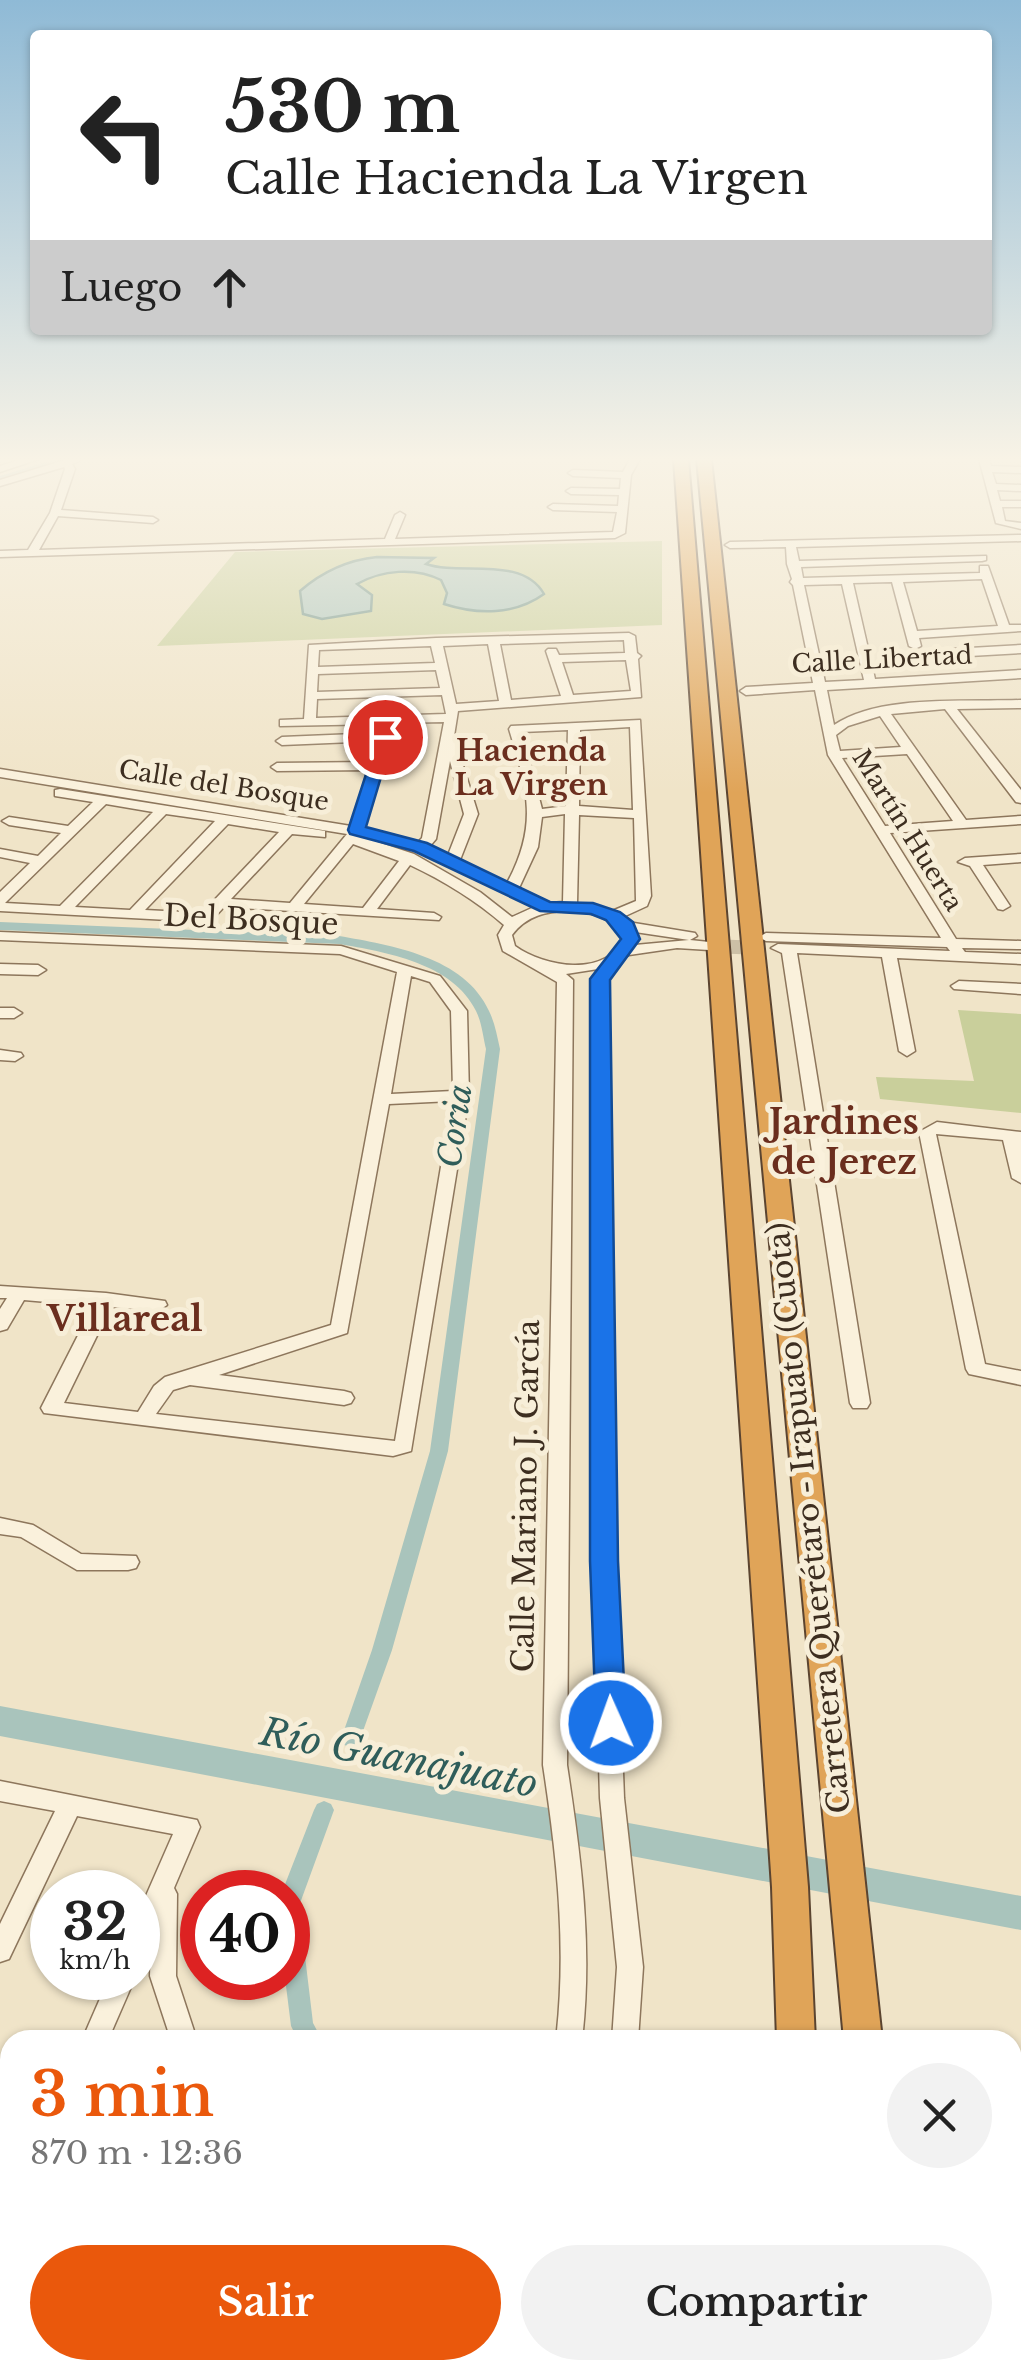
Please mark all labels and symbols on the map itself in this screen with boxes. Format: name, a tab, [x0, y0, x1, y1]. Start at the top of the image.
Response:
street label: Calle Libertad	[791, 639, 973, 680]
pin	[343, 695, 428, 780]
district label: Hacienda La Virgen	[454, 732, 608, 803]
street label: Martín Huerta	[846, 744, 970, 917]
street label: Calle del Bosque	[117, 754, 331, 817]
street label: Del Bosque	[163, 896, 339, 943]
water label: Coria	[429, 1082, 481, 1170]
district label: Jardines de Jerez	[763, 1100, 919, 1183]
street label: Carretera Querétaro - Irapuato (Cuota)	[759, 1221, 858, 1815]
district label: Villareal	[45, 1297, 203, 1340]
street label: Calle Mariano J. García	[504, 1319, 547, 1673]
position arrow	[559, 1671, 663, 1775]
water label: Río Guanajuato	[255, 1707, 542, 1807]
speed limit sign: 40	[180, 1870, 310, 2000]

